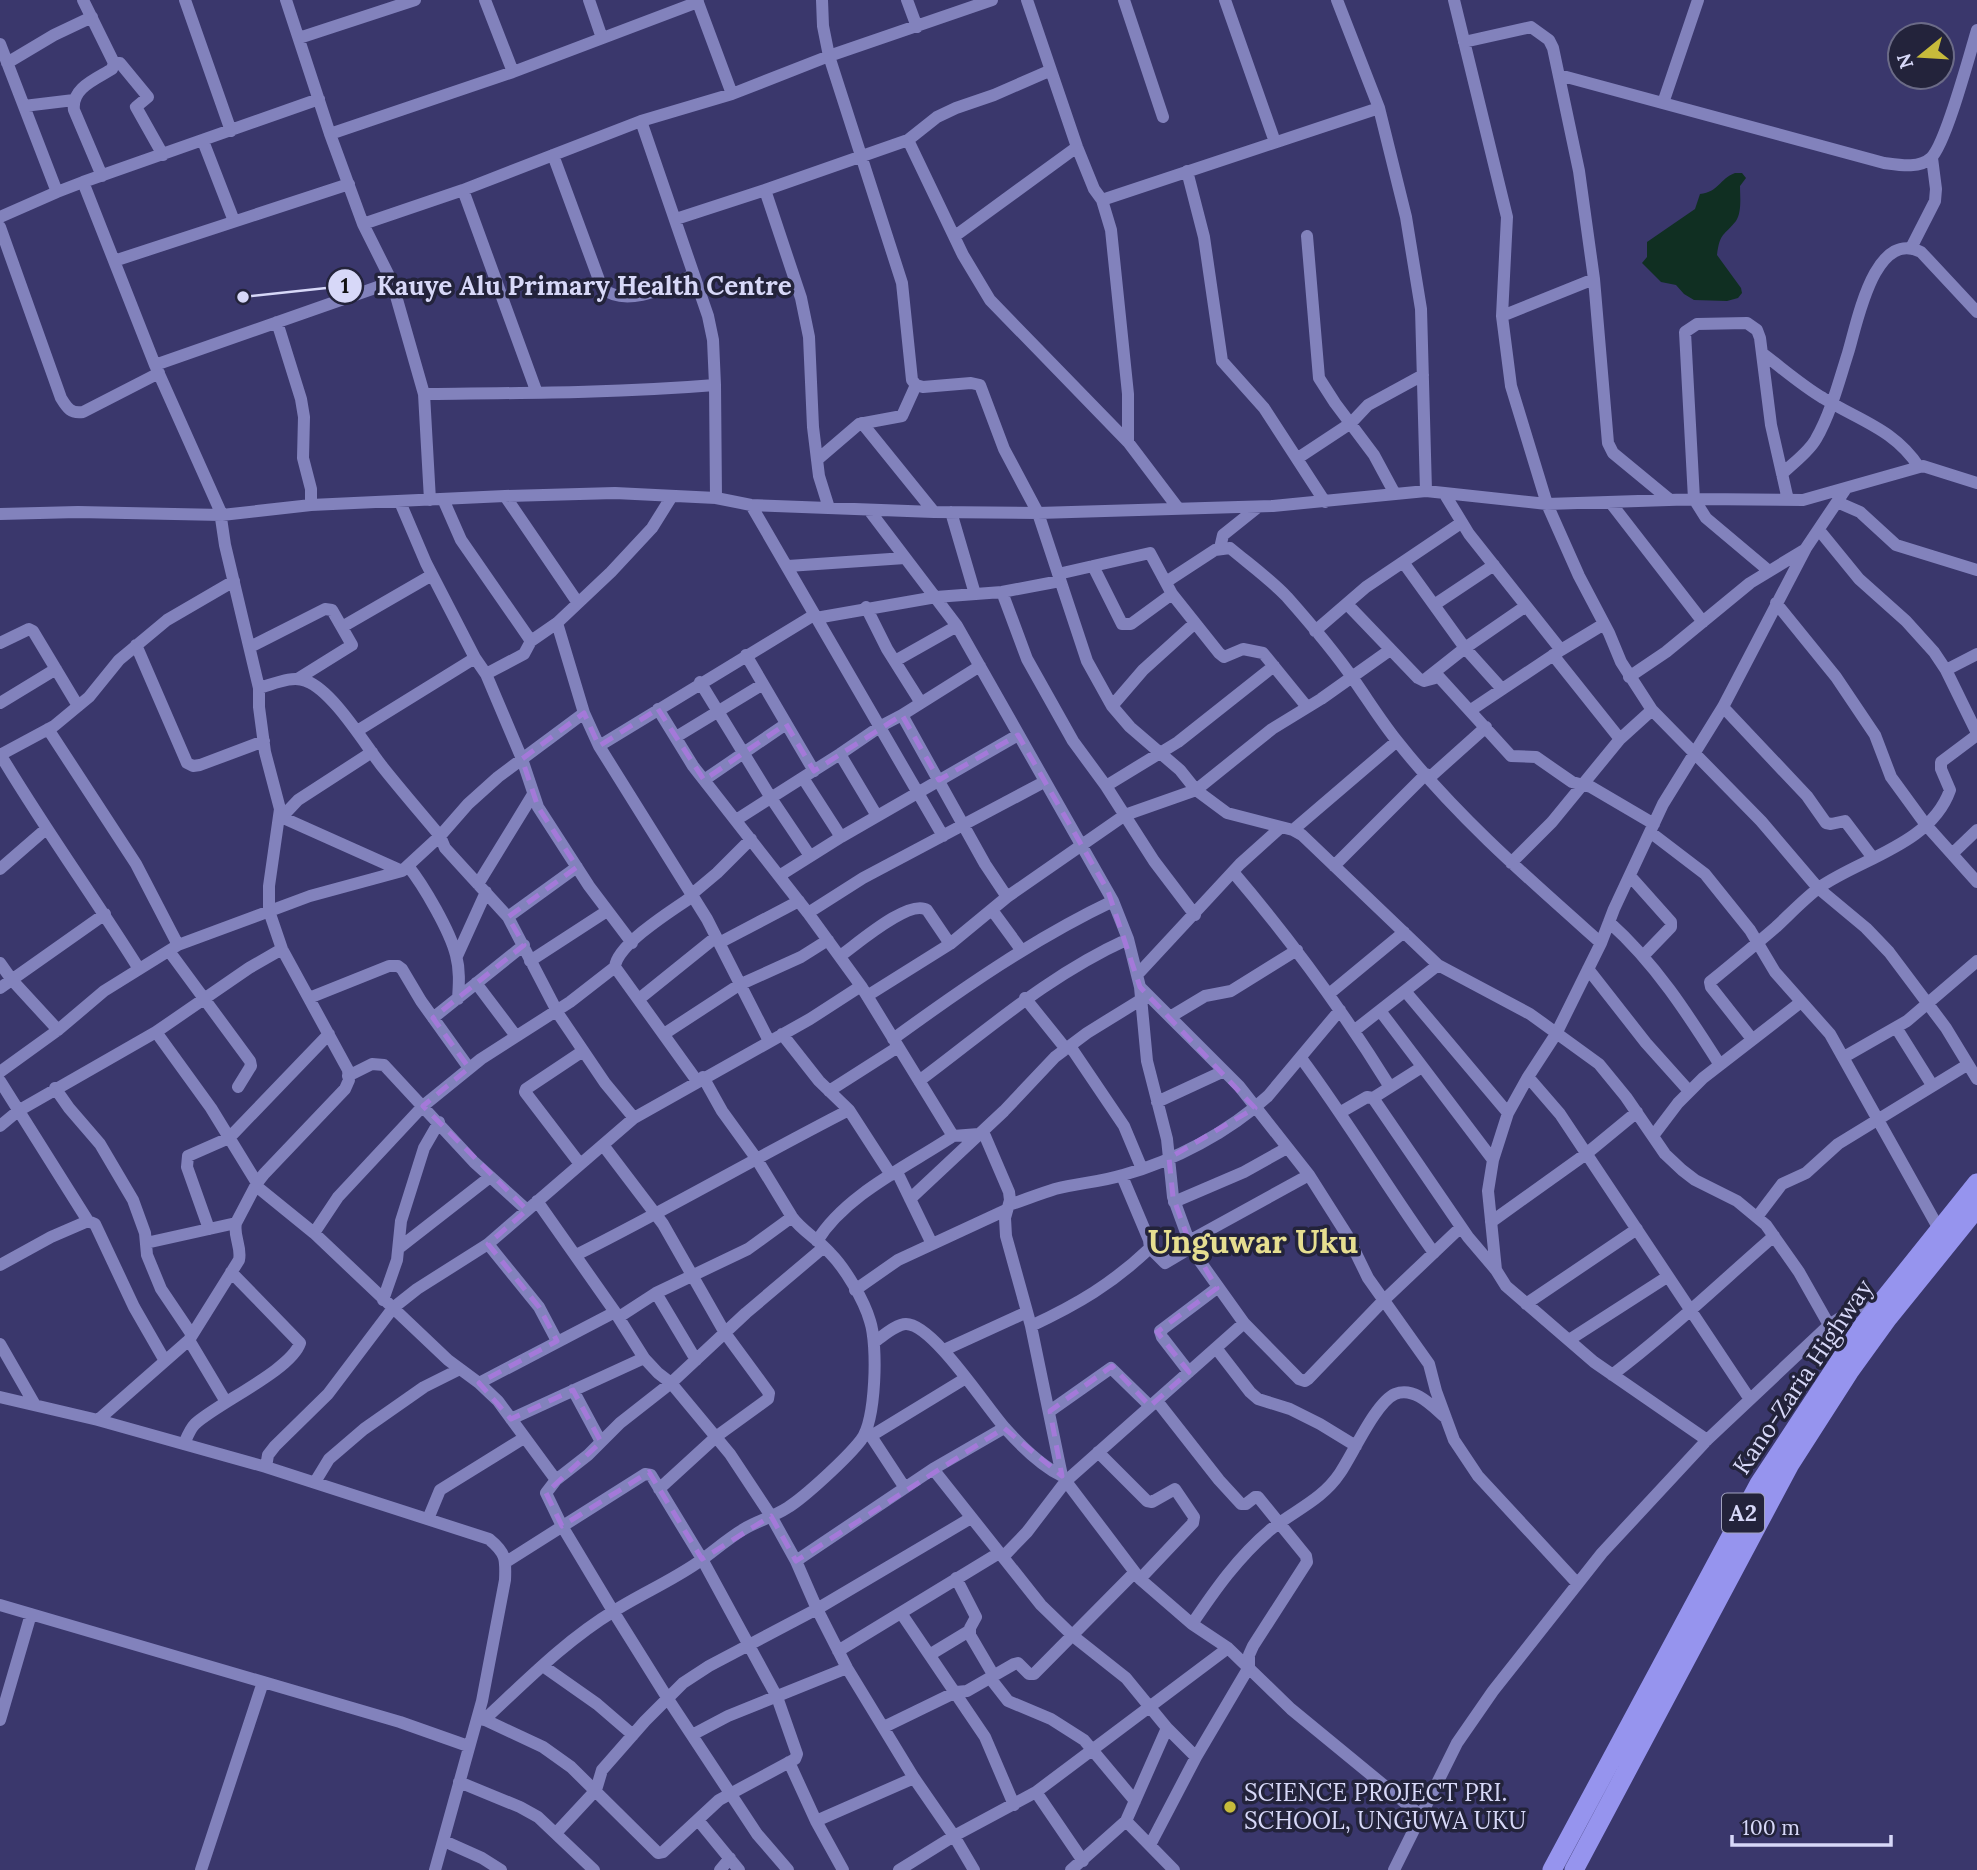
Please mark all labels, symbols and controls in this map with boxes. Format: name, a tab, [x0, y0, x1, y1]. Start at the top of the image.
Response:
north arrow	[1886, 21, 1956, 91]
text: N	[1891, 50, 1919, 72]
callout: Kauye Alu Primary Health Centre	[327, 262, 805, 309]
text: Kauye Alu Primary Health Centre	[376, 269, 792, 302]
text: 1	[341, 272, 349, 299]
district label: Unguwar Uku	[1148, 1221, 1359, 1262]
street label: Kano-Zaria Highway	[1726, 1273, 1879, 1480]
road number: A2	[1722, 1494, 1764, 1532]
place label: SCIENCE PROJECT PRI. SCHOOL, UNGUWA UKU	[1244, 1777, 1526, 1836]
marker: SCIENCE PROJECT PRI. SCHOOL, UNGUWA UKU	[1222, 1799, 1238, 1815]
scale bar	[1732, 1804, 1891, 1848]
text: 100 m	[1742, 1814, 1800, 1841]

